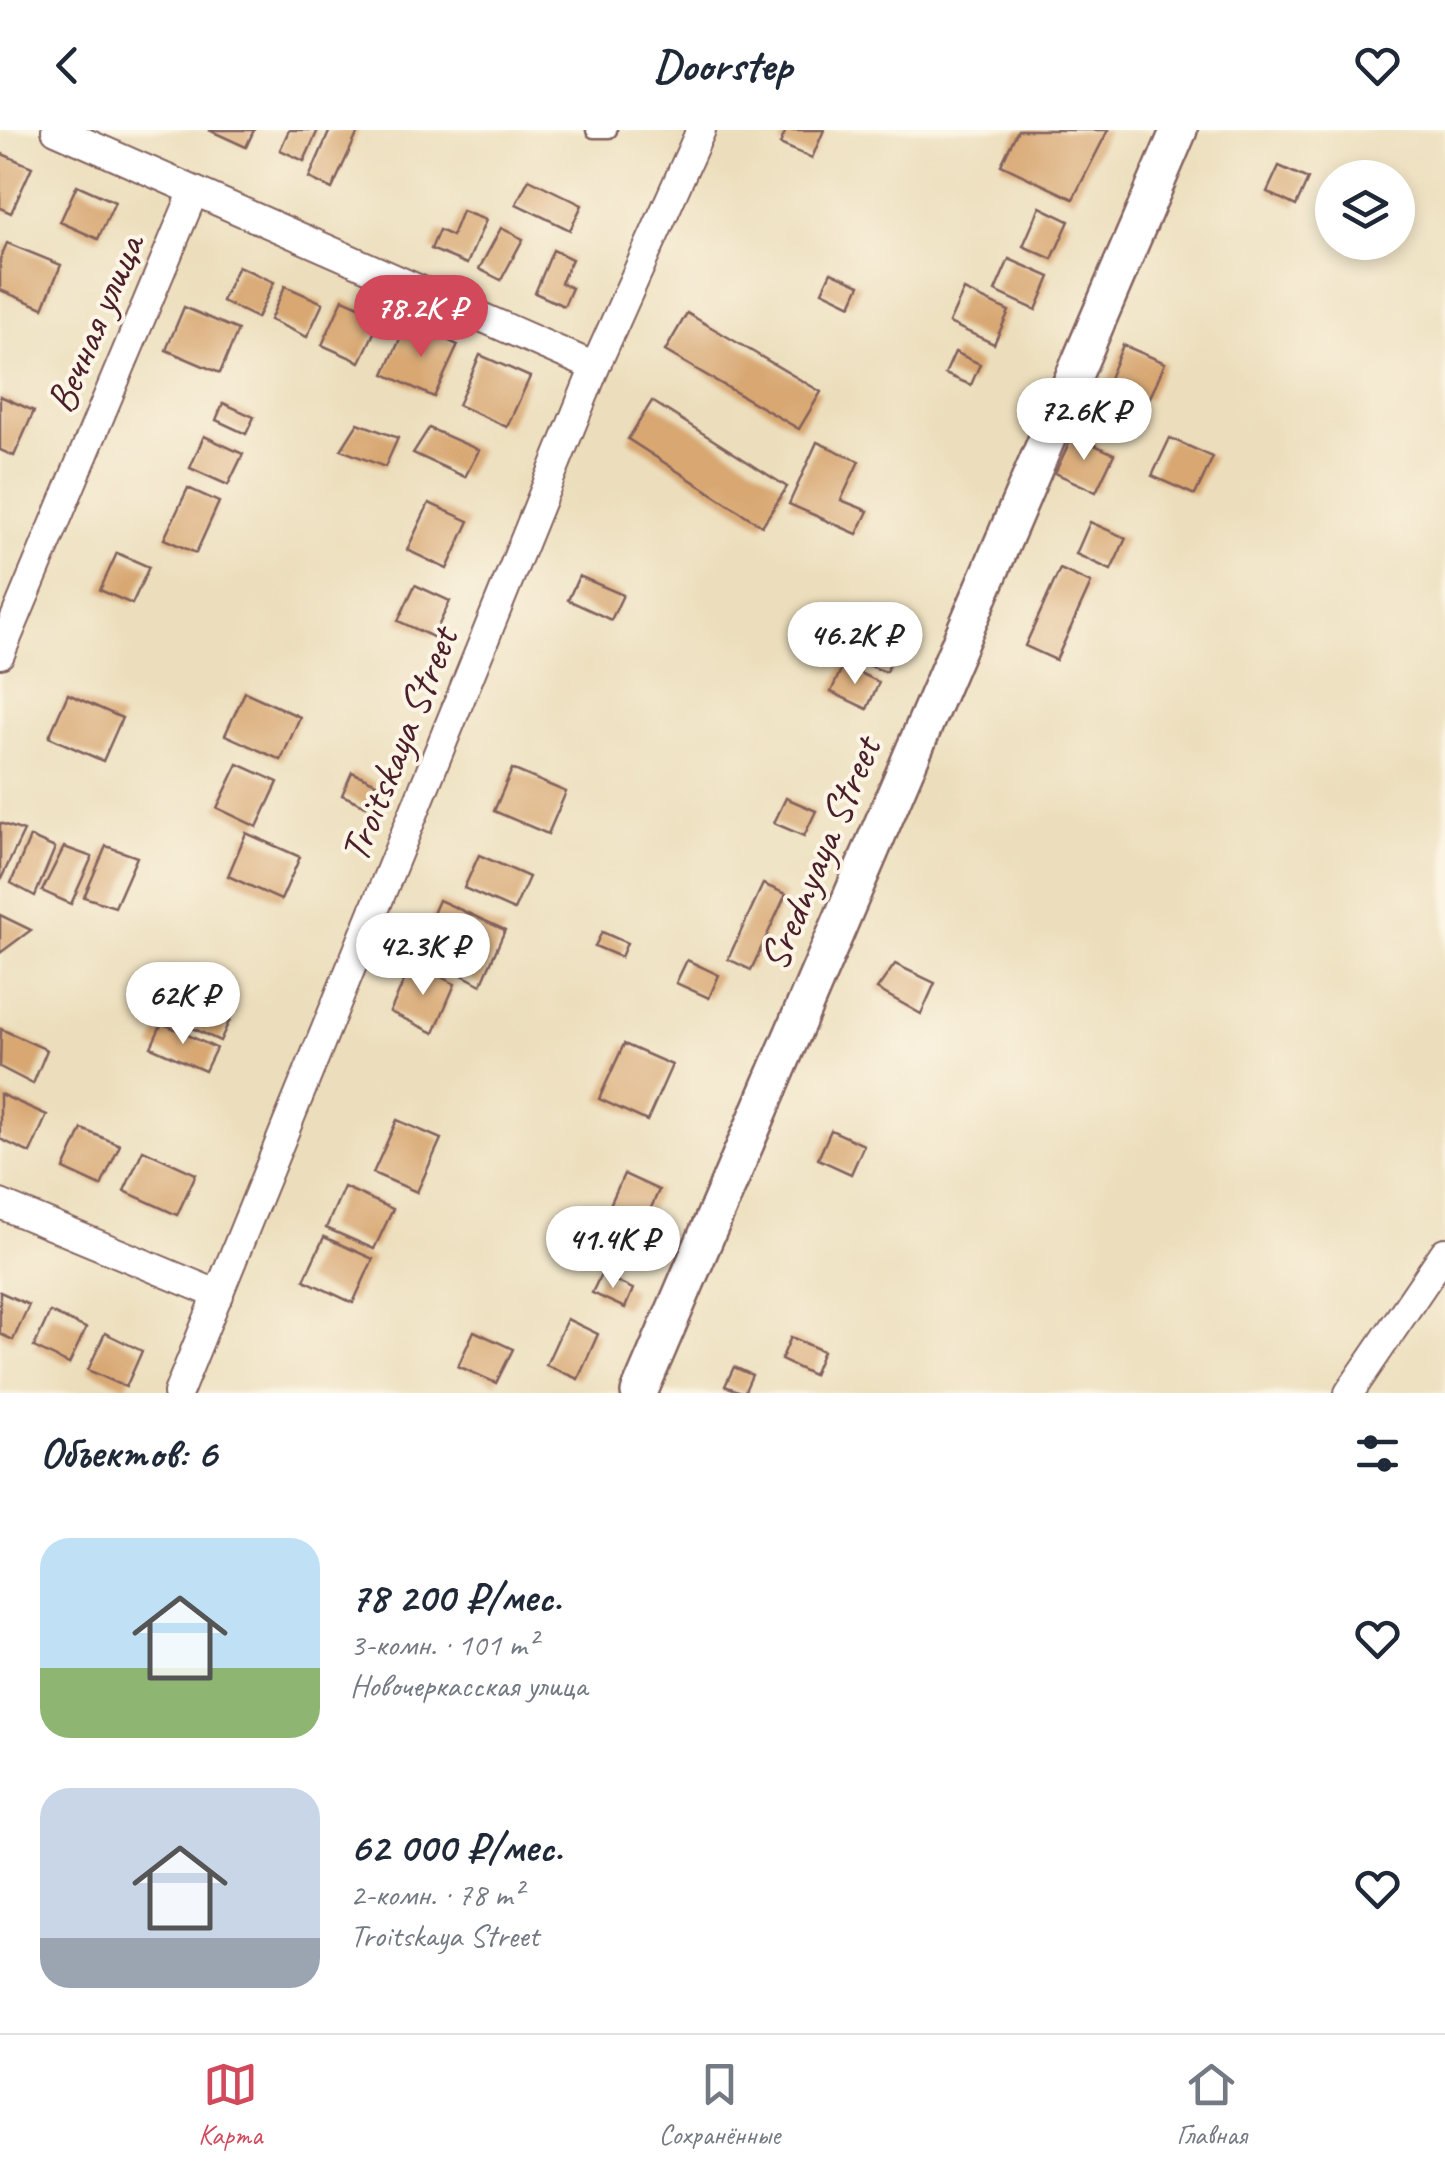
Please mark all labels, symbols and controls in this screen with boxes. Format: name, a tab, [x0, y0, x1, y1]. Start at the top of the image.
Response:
text: Doorstep	[653, 37, 792, 94]
icon: back	[40, 38, 95, 93]
icon: heart	[1350, 38, 1405, 93]
map controls	[1315, 160, 1415, 260]
button: layers	[1315, 160, 1415, 260]
street label: Вечная улица	[34, 224, 158, 421]
pin: 78.2K ₽	[329, 275, 513, 360]
text: 78.2K ₽	[376, 287, 466, 328]
pin: 72.6K ₽	[992, 378, 1176, 463]
text: 72.6K ₽	[1039, 390, 1129, 431]
pin: 46.2K ₽	[763, 602, 947, 687]
text: 46.2K ₽	[810, 614, 900, 655]
street label: Troitskaya Street	[328, 616, 472, 870]
street label: Srednyaya Street	[747, 726, 894, 978]
pin: 42.3K ₽	[331, 913, 515, 998]
text: 42.3K ₽	[378, 925, 468, 966]
pin: 62K ₽	[113, 962, 253, 1047]
text: 62K ₽	[148, 974, 218, 1015]
pin: 41.4K ₽	[521, 1206, 705, 1291]
text: 41.4K ₽	[568, 1218, 658, 1259]
icon: filters	[1350, 1426, 1405, 1481]
text: Объектов: 6	[40, 1427, 217, 1480]
text: 78 200 ₽/мес.	[350, 1571, 561, 1624]
icon: home	[120, 1578, 240, 1698]
icon: heart	[1350, 1611, 1405, 1666]
text: 3-комн. · 101 m²	[350, 1624, 537, 1665]
text: Новочеркасская улица	[350, 1665, 587, 1706]
text: 62 000 ₽/мес.	[350, 1821, 562, 1874]
icon: home	[120, 1828, 240, 1948]
icon: heart	[1350, 1861, 1405, 1916]
text: 2-комн. · 78 m²	[350, 1874, 522, 1915]
text: Troitskaya Street	[350, 1915, 539, 1956]
tab: Карта	[198, 2057, 262, 2152]
tab: Сохранённые	[659, 2057, 780, 2152]
tab: Главная	[1177, 2057, 1247, 2152]

